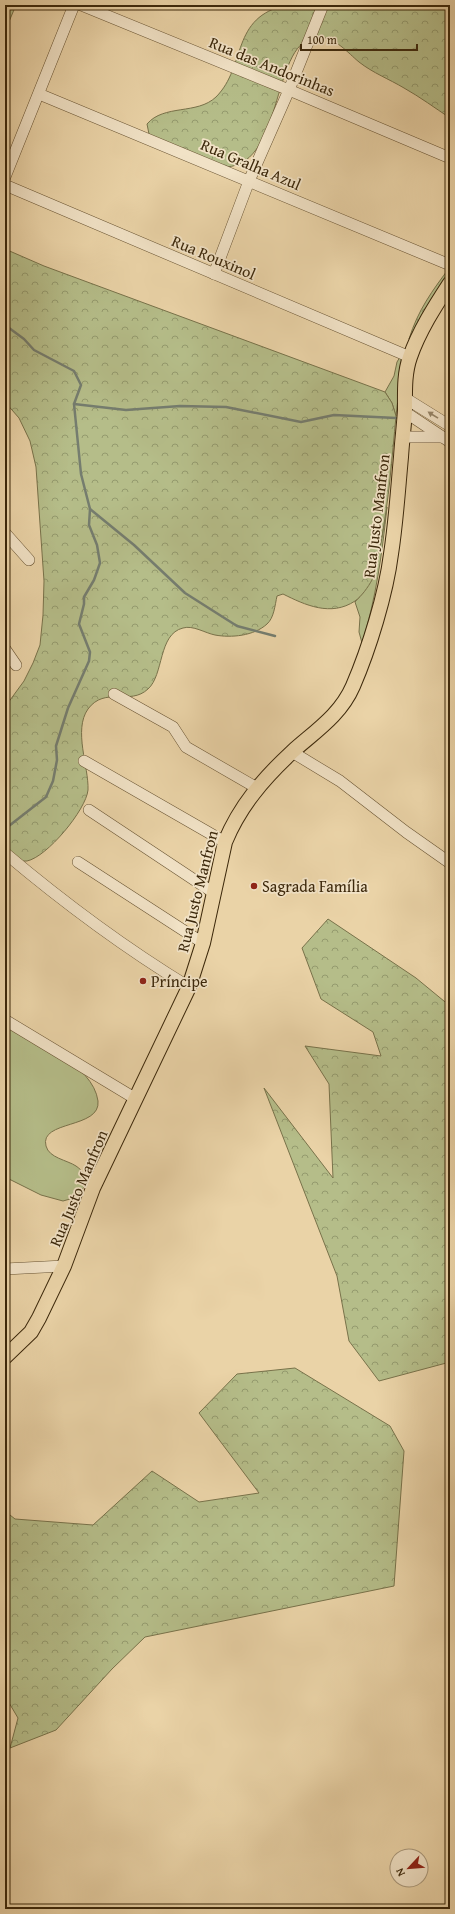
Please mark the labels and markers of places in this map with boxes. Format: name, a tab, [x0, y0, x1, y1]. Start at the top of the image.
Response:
place label: Sagrada Família	[262, 874, 368, 898]
marker: Sagrada Família	[249, 881, 259, 891]
place label: Príncipe	[151, 969, 207, 993]
marker: Príncipe	[138, 976, 148, 986]

